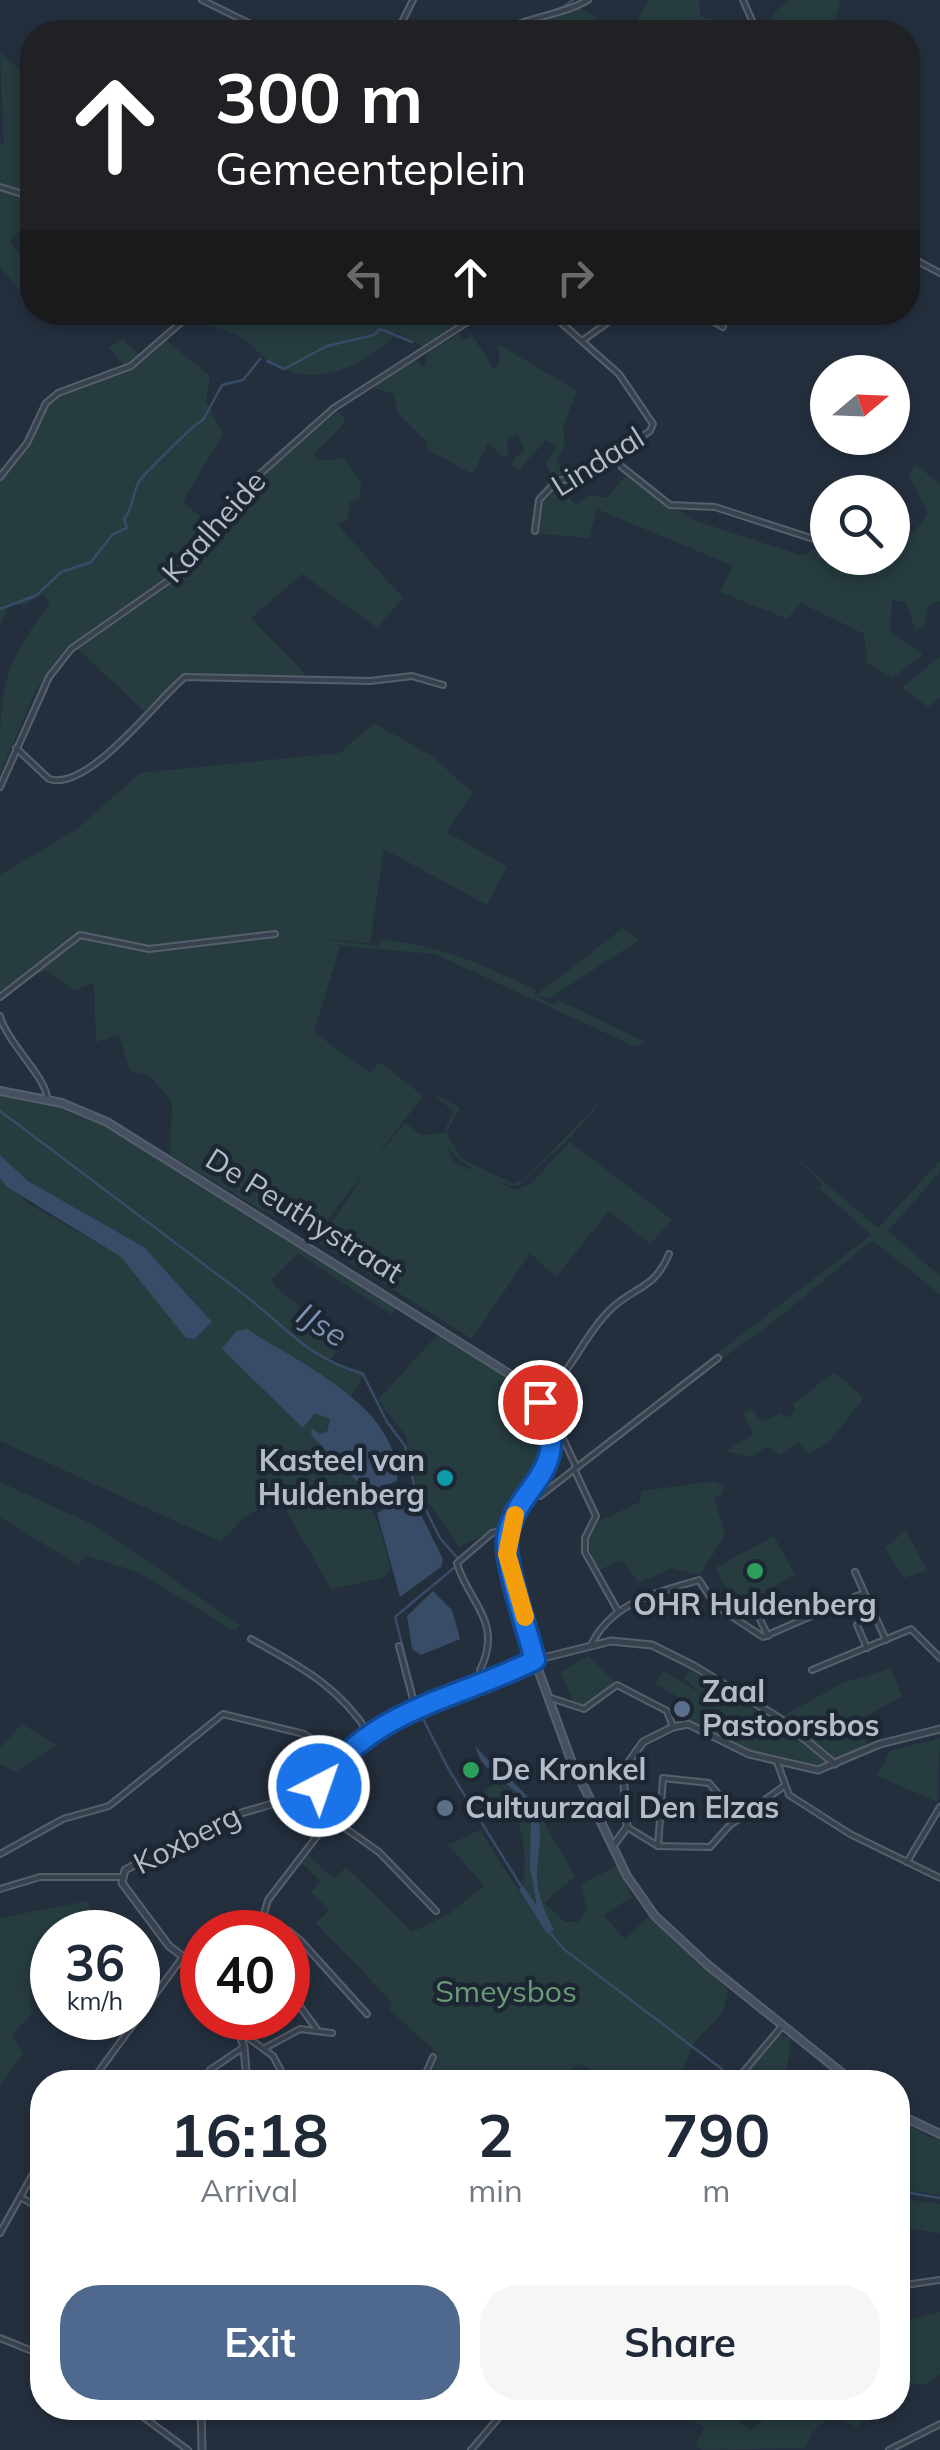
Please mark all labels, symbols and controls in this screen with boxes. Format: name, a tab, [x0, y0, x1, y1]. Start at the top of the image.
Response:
text: 300 m	[215, 53, 423, 141]
icon: ahead	[50, 60, 180, 190]
text: Gemeenteplein	[215, 140, 527, 196]
icon: left	[338, 250, 393, 305]
icon: ahead	[443, 250, 498, 305]
icon: right	[548, 250, 603, 305]
north arrow	[810, 355, 910, 455]
map controls	[810, 355, 910, 575]
street label: Lindaal	[544, 418, 651, 504]
street label: Kaalheide	[153, 463, 273, 590]
button: search	[810, 475, 910, 575]
street label: De Peuthystraat	[199, 1139, 410, 1291]
water label: IJse	[290, 1293, 355, 1355]
pin	[498, 1360, 583, 1445]
icon: arrive	[513, 1375, 568, 1430]
place label: Kasteel van Huldenberg	[258, 1441, 425, 1513]
marker: Kasteel van Huldenberg	[434, 1467, 456, 1489]
marker: OHR Huldenberg	[744, 1560, 766, 1582]
place label: OHR Huldenberg	[633, 1585, 877, 1623]
place label: Zaal Pastoorsbos	[702, 1672, 880, 1744]
marker: Zaal Pastoorsbos	[671, 1698, 693, 1720]
position arrow	[267, 1734, 371, 1838]
place label: De Kronkel	[491, 1750, 646, 1788]
marker: De Kronkel	[460, 1759, 482, 1781]
place label: Cultuurzaal Den Elzas	[465, 1788, 779, 1826]
street label: Koxberg	[127, 1796, 246, 1882]
marker: Cultuurzaal Den Elzas	[434, 1797, 456, 1819]
speed limit sign: 40	[180, 1910, 310, 2040]
text: 36	[65, 1931, 125, 1994]
park label: Smeysbos	[435, 1972, 577, 2010]
text: km/h	[67, 1985, 123, 2016]
text: 16:18	[170, 2097, 329, 2172]
text: 2	[477, 2097, 513, 2172]
text: 790	[662, 2097, 770, 2172]
text: Arrival	[200, 2170, 298, 2210]
text: min	[468, 2170, 523, 2210]
text: m	[702, 2170, 730, 2210]
button: Exit	[60, 2285, 460, 2400]
button: Share	[480, 2285, 880, 2400]

